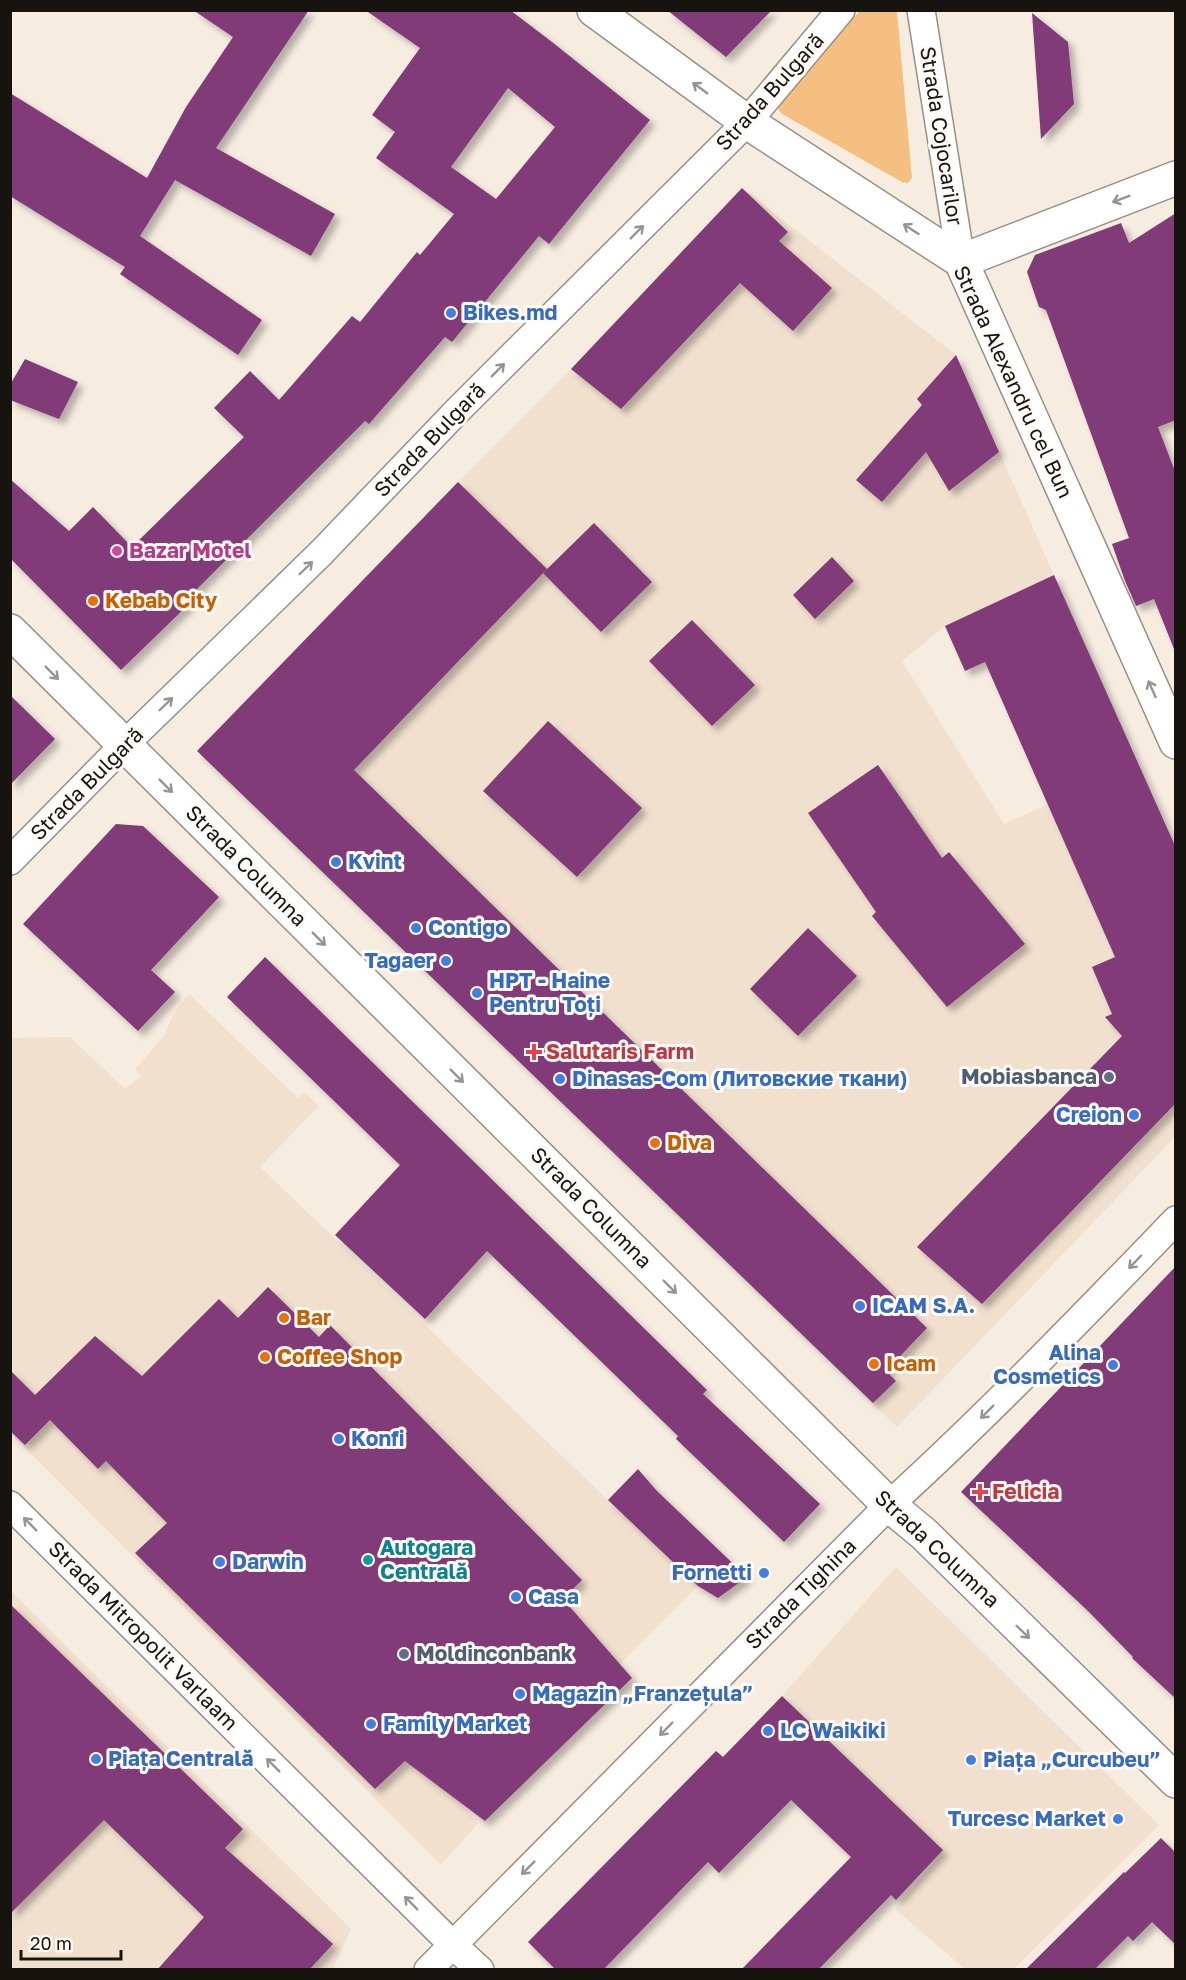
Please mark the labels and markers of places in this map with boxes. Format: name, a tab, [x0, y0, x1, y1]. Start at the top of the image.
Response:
place label: Bikes.md	[463, 299, 557, 325]
marker: Bikes.md	[444, 306, 458, 320]
place label: Bazar Motel	[129, 537, 251, 563]
marker: Bazar Motel	[110, 544, 124, 558]
place label: Kebab City	[105, 587, 218, 613]
marker: Kebab City	[86, 594, 100, 608]
place label: Kvint	[348, 848, 402, 874]
marker: Kvint	[329, 855, 343, 869]
place label: Contigo	[428, 914, 508, 940]
marker: Contigo	[409, 921, 423, 935]
place label: Tagaer	[364, 947, 434, 973]
marker: Tagaer	[439, 954, 453, 968]
place label: HPT - Haine Pentru Toți	[489, 967, 610, 1017]
marker: HPT - Haine Pentru Toți	[470, 986, 484, 1000]
place label: Salutaris Farm	[546, 1038, 694, 1064]
marker: Salutaris Farm	[527, 1045, 541, 1059]
place label: Mobiasbanca	[961, 1063, 1097, 1089]
place label: Dinasas-Com (Литовские ткани)	[572, 1065, 907, 1091]
marker: Mobiasbanca	[1102, 1070, 1116, 1084]
marker: Dinasas-Com (Литовские ткани)	[553, 1072, 567, 1086]
place label: Creion	[1056, 1101, 1122, 1127]
marker: Creion	[1127, 1108, 1141, 1122]
place label: Diva	[667, 1129, 712, 1155]
marker: Diva	[648, 1136, 662, 1150]
place label: ICAM S.A.	[872, 1292, 975, 1318]
marker: ICAM S.A.	[853, 1299, 867, 1313]
place label: Bar	[296, 1304, 331, 1330]
marker: Bar	[277, 1311, 291, 1325]
place label: Alina Cosmetics	[993, 1339, 1101, 1389]
place label: Coffee Shop	[277, 1343, 402, 1369]
marker: Coffee Shop	[258, 1350, 272, 1364]
place label: Icam	[886, 1350, 936, 1376]
marker: Icam	[867, 1357, 881, 1371]
marker: Alina Cosmetics	[1106, 1358, 1120, 1372]
place label: Konfi	[351, 1425, 405, 1451]
marker: Konfi	[332, 1432, 346, 1446]
place label: Felicia	[992, 1478, 1059, 1504]
marker: Felicia	[973, 1485, 987, 1499]
place label: Autogara Centrală	[380, 1534, 473, 1584]
place label: Darwin	[232, 1548, 304, 1574]
marker: Autogara Centrală	[361, 1553, 375, 1567]
marker: Darwin	[213, 1555, 227, 1569]
place label: Fornetti	[672, 1559, 752, 1585]
marker: Fornetti	[757, 1566, 771, 1580]
place label: Casa	[528, 1583, 579, 1609]
marker: Casa	[509, 1590, 523, 1604]
place label: Moldinconbank	[416, 1640, 573, 1666]
marker: Moldinconbank	[397, 1647, 411, 1661]
place label: Magazin „Franzețula”	[532, 1680, 753, 1706]
marker: Magazin „Franzețula”	[513, 1687, 527, 1701]
place label: Family Market	[383, 1710, 527, 1736]
marker: Family Market	[364, 1717, 378, 1731]
place label: LC Waikiki	[780, 1717, 886, 1743]
marker: LC Waikiki	[761, 1724, 775, 1738]
place label: Piața Centrală	[108, 1745, 254, 1771]
place label: Piața „Curcubeu”	[983, 1746, 1161, 1772]
marker: Piața Centrală	[89, 1752, 103, 1766]
marker: Piața „Curcubeu”	[964, 1753, 978, 1767]
place label: Turcesc Market	[948, 1805, 1106, 1831]
marker: Turcesc Market	[1111, 1812, 1125, 1826]

